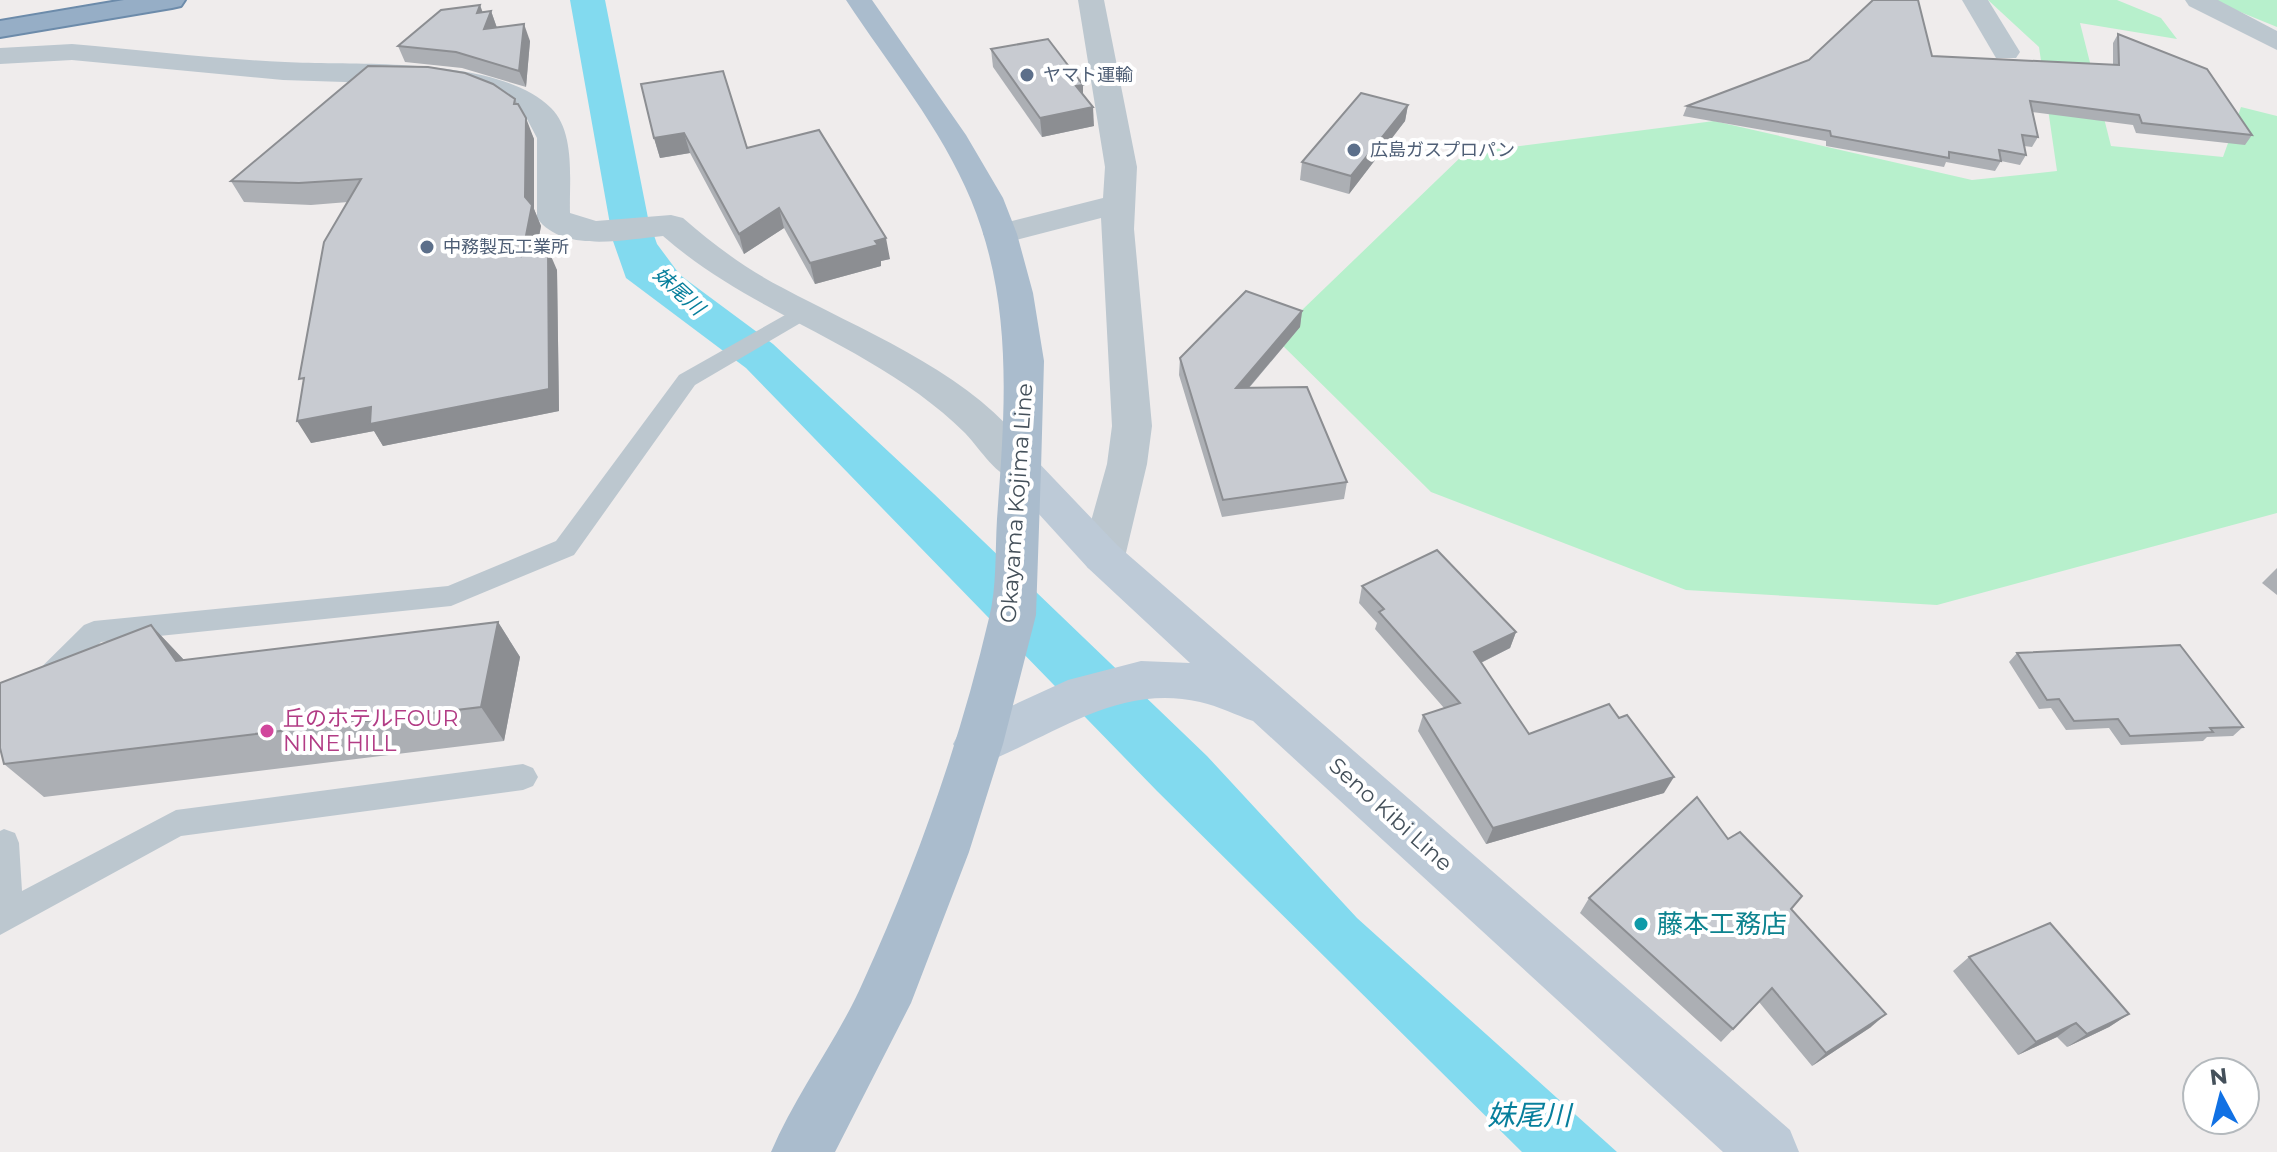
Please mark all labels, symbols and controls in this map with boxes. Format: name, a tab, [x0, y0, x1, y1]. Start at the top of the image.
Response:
place label: ヤマト運輸	[1043, 64, 1133, 86]
marker: ヤマト運輸	[1018, 66, 1036, 84]
place label: 広島ガスプロパン	[1370, 139, 1515, 161]
marker: 広島ガスプロパン	[1345, 141, 1363, 159]
place label: 中務製瓦工業所	[443, 236, 569, 258]
marker: 中務製瓦工業所	[418, 238, 436, 256]
water label: 妹尾川	[649, 262, 711, 321]
street label: Okayama Kojima Line	[995, 382, 1038, 624]
place label: 丘のホテルFOUR NINE HILL	[283, 705, 459, 757]
marker: 丘のホテルFOUR NINE HILL	[258, 722, 276, 740]
street label: Seno Kibi Line	[1323, 752, 1458, 877]
place label: 藤本工務店	[1657, 908, 1787, 940]
marker: 藤本工務店	[1632, 915, 1650, 933]
north arrow	[2181, 1056, 2261, 1136]
text: N	[2208, 1062, 2229, 1091]
water label: 妹尾川	[1487, 1098, 1574, 1132]

